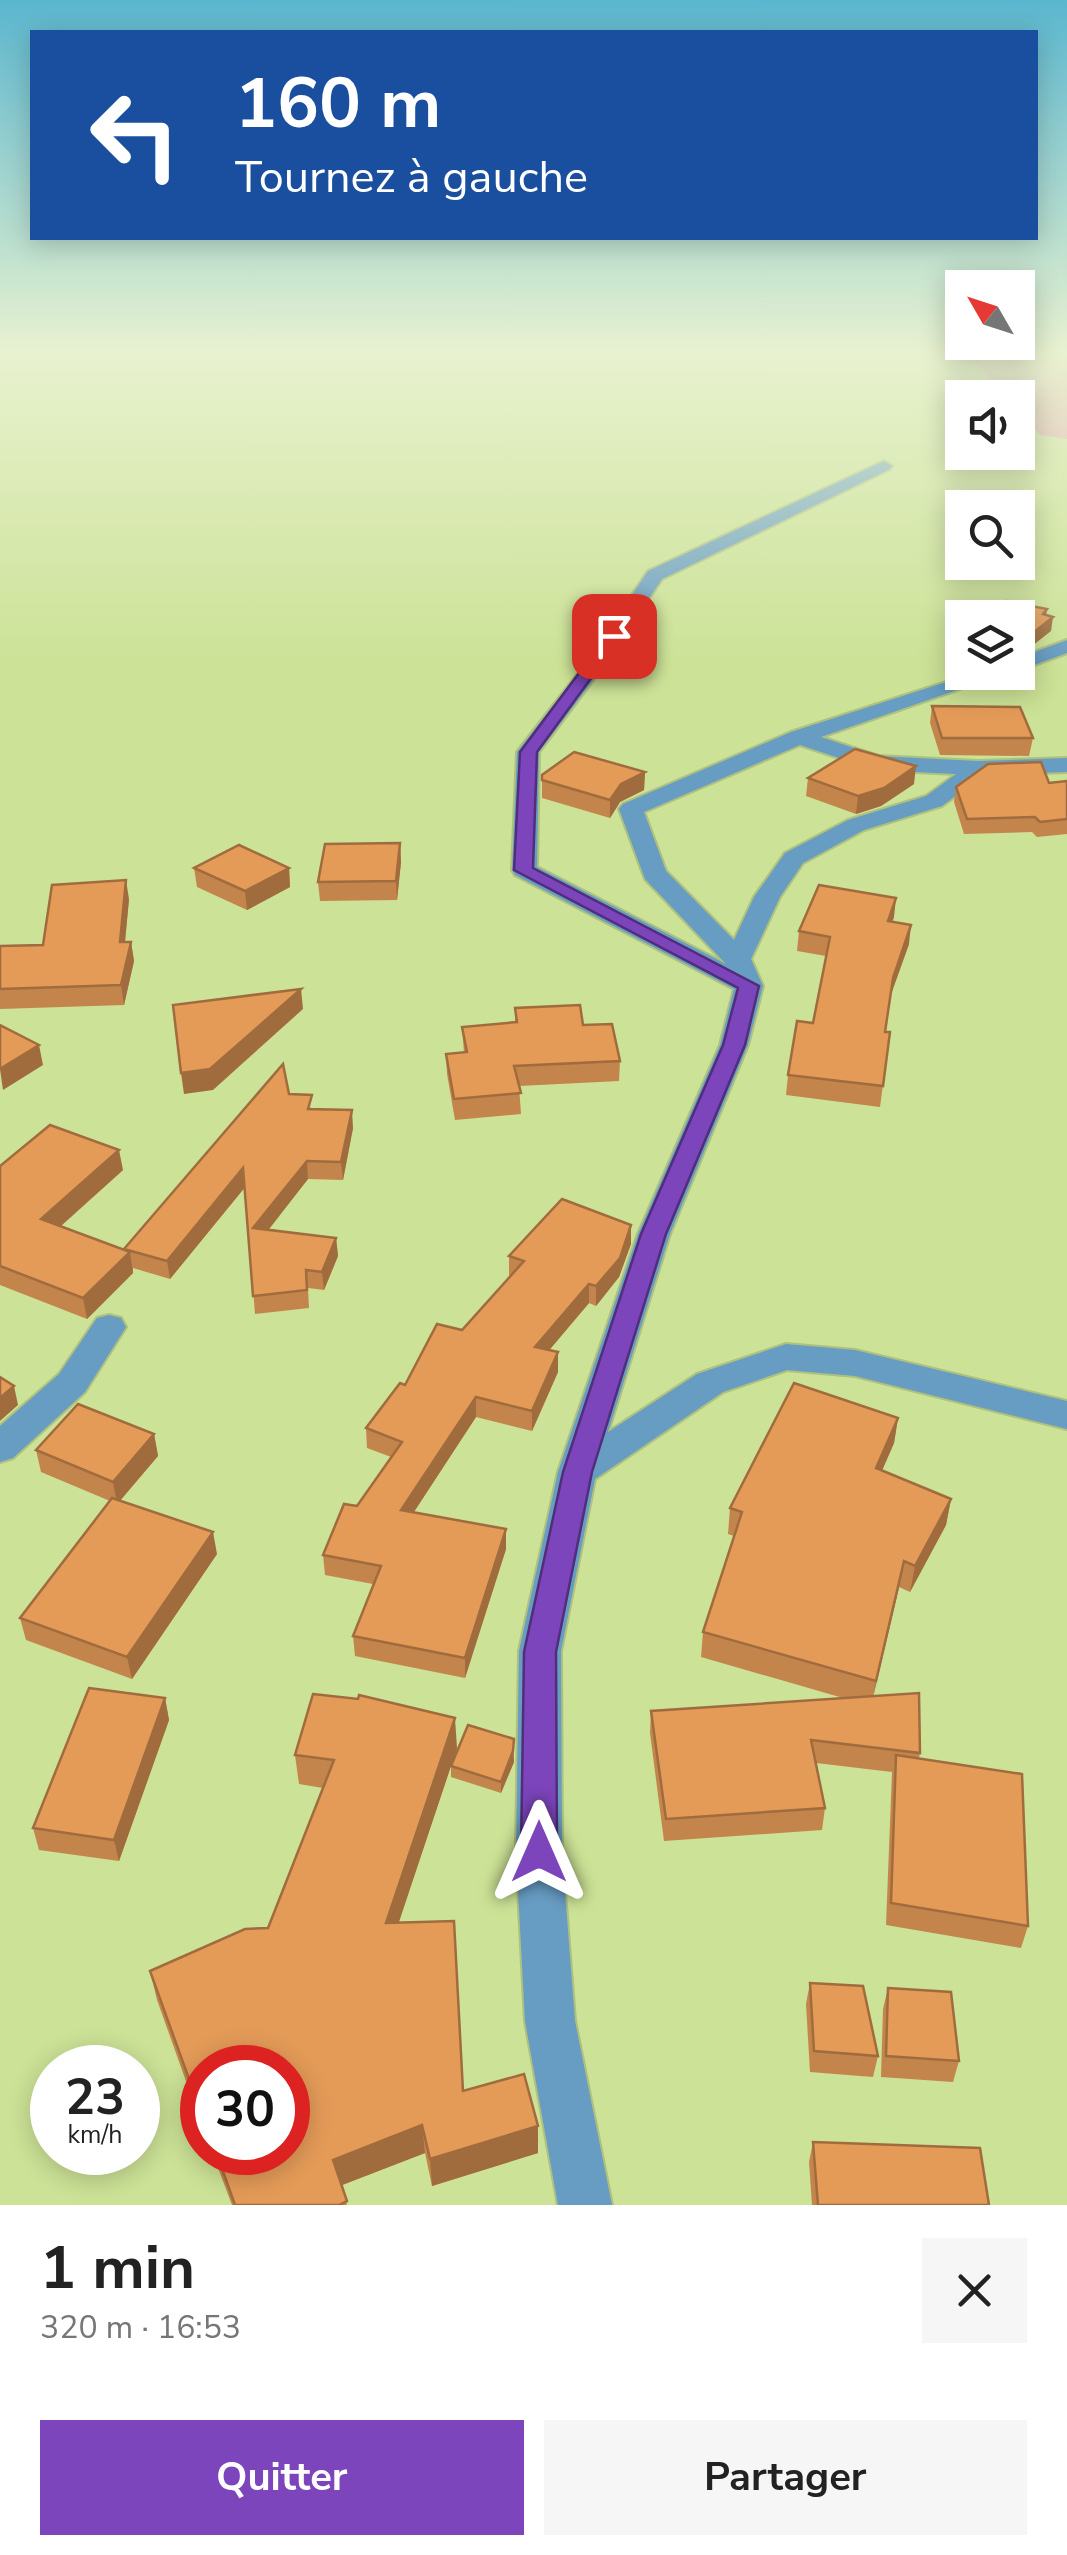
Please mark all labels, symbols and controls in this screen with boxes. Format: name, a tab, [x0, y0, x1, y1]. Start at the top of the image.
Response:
text: 160 m	[235, 56, 441, 152]
icon: left	[70, 70, 200, 200]
text: Tournez à gauche	[235, 147, 588, 208]
north arrow	[945, 270, 1035, 360]
map controls	[945, 270, 1035, 690]
button: sound	[945, 380, 1035, 470]
button: search	[945, 490, 1035, 580]
pin	[572, 594, 657, 679]
button: layers	[945, 600, 1035, 690]
icon: arrive	[587, 609, 642, 664]
position arrow	[487, 1800, 591, 1904]
speed limit sign: 30	[180, 2045, 310, 2175]
text: 23	[65, 2063, 125, 2132]
text: km/h	[67, 2118, 123, 2152]
text: 1 min	[40, 2227, 195, 2309]
button: close	[922, 2238, 1027, 2343]
text: 320 m · 16:53	[40, 2306, 241, 2349]
button: Quitter	[40, 2420, 524, 2535]
button: Partager	[544, 2420, 1027, 2535]

